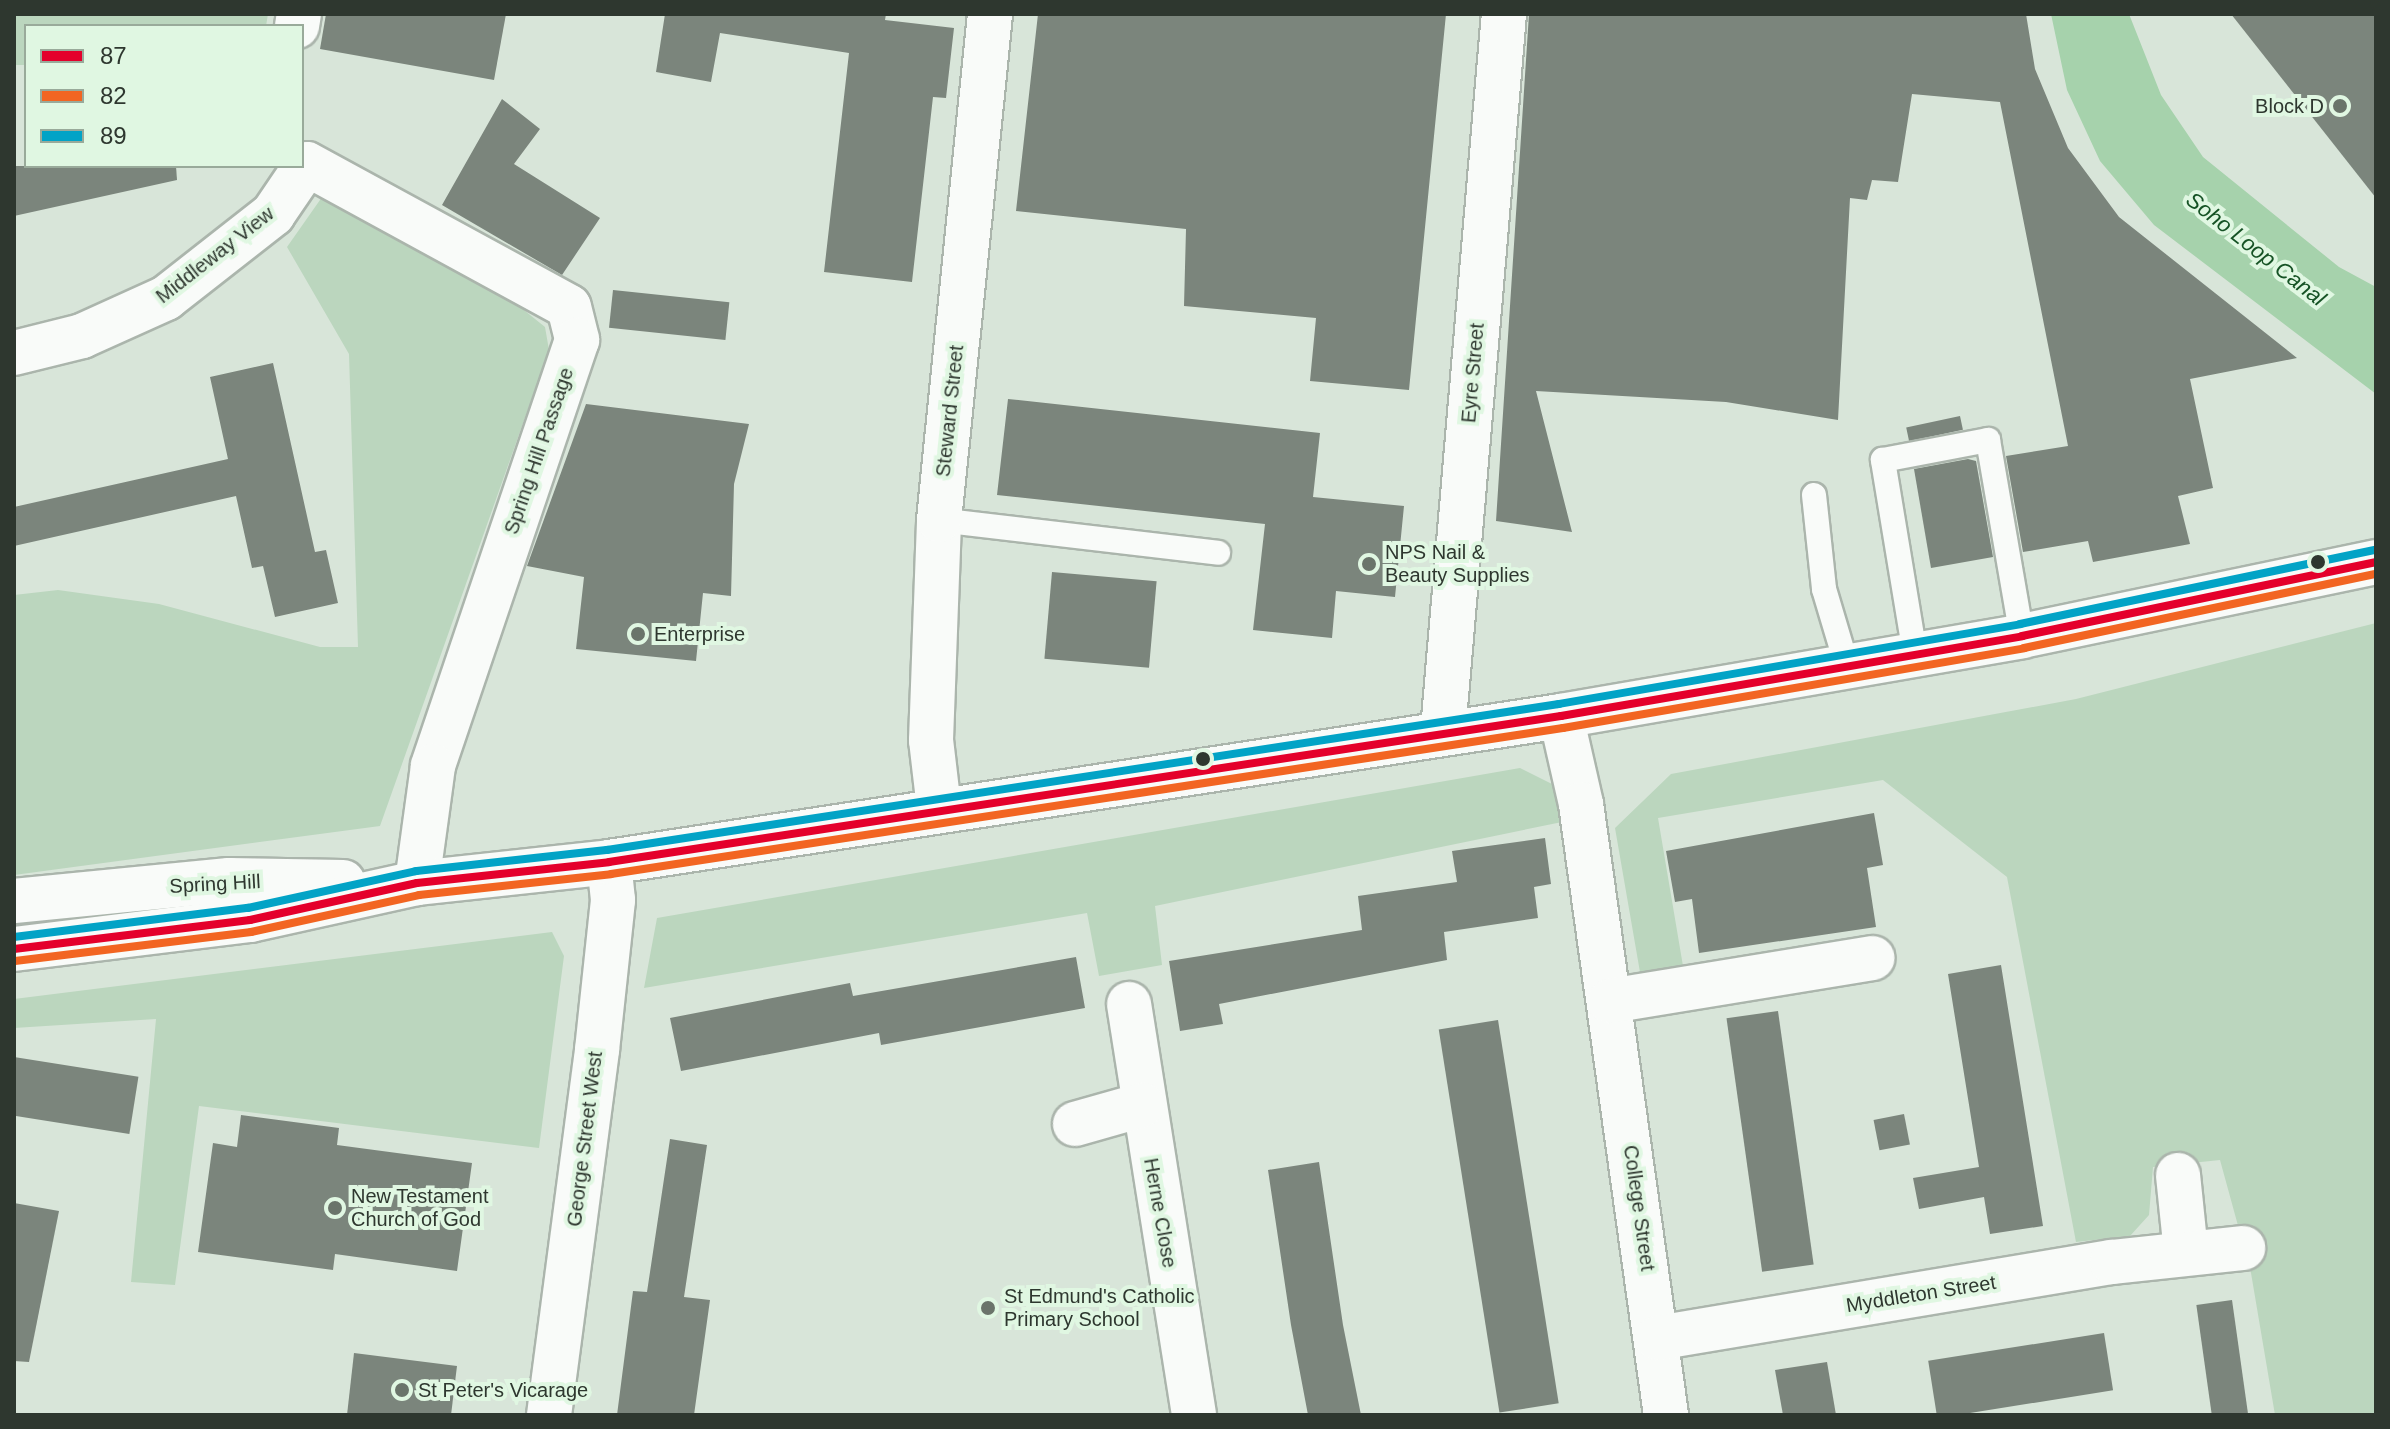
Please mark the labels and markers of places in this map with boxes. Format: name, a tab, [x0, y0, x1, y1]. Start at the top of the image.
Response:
place label: Block D	[2255, 94, 2324, 118]
marker: Block D	[2331, 97, 2349, 115]
place label: NPS Nail & Beauty Supplies	[1385, 540, 1530, 587]
unlabelled marker	[2310, 554, 2326, 570]
marker: NPS Nail & Beauty Supplies	[1360, 555, 1378, 573]
place label: Enterprise	[654, 622, 745, 646]
marker: Enterprise	[629, 625, 647, 643]
unlabelled marker	[1195, 751, 1211, 767]
place label: New Testament Church of God	[351, 1184, 489, 1231]
marker: New Testament Church of God	[326, 1199, 344, 1217]
place label: St Edmund's Catholic Primary School	[1004, 1284, 1195, 1331]
marker: St Edmund's Catholic Primary School	[979, 1299, 997, 1317]
place label: St Peter's Vicarage	[418, 1378, 588, 1402]
marker: St Peter's Vicarage	[393, 1381, 411, 1399]

